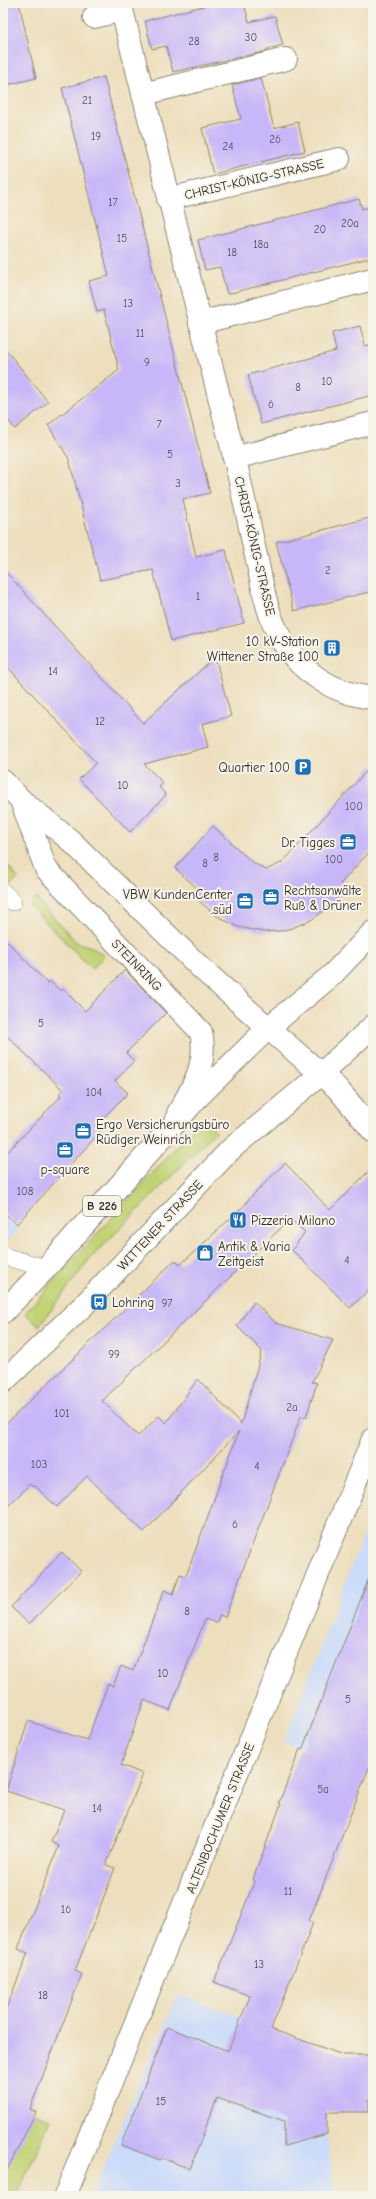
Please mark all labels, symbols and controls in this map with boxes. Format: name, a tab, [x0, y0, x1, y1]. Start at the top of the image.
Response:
house number: 30	[245, 31, 257, 44]
house number: 28	[188, 35, 200, 48]
house number: 21	[82, 94, 92, 107]
house number: 19	[91, 130, 101, 143]
house number: 26	[269, 133, 281, 146]
house number: 24	[222, 140, 234, 153]
street label: CHRIST-KÖNIG-STRASSE	[182, 155, 325, 202]
house number: 17	[108, 196, 118, 209]
house number: 20a	[341, 217, 359, 230]
house number: 20	[314, 223, 326, 236]
house number: 15	[117, 232, 127, 245]
house number: 18a	[253, 238, 269, 251]
house number: 18	[227, 246, 237, 259]
house number: 13	[123, 297, 133, 310]
house number: 11	[136, 327, 144, 340]
house number: 9	[144, 356, 150, 369]
house number: 10	[321, 375, 333, 388]
house number: 8	[295, 381, 301, 394]
house number: 6	[268, 398, 274, 411]
house number: 7	[156, 418, 162, 431]
house number: 5	[167, 448, 173, 461]
street label: CHRIST-KÖNIG-STRASSE	[232, 474, 279, 617]
house number: 3	[175, 477, 181, 490]
house number: 2	[325, 564, 331, 577]
house number: 1	[196, 590, 200, 603]
place label: 10 kV-Station Wittener Straße 100	[207, 634, 319, 664]
building icon: 10 kV-Station Wittener Straße 100	[322, 638, 342, 658]
house number: 14	[48, 665, 58, 678]
house number: 12	[95, 715, 105, 728]
parking icon: Quartier 100	[293, 757, 313, 777]
place label: Quartier 100	[219, 760, 290, 775]
house number: 10	[117, 779, 129, 792]
house number: 100	[345, 800, 363, 813]
office icon: Dr. Tigges	[338, 832, 358, 852]
place label: Dr. Tigges	[281, 835, 335, 850]
house number: 8	[213, 851, 219, 864]
house number: 100	[325, 853, 343, 866]
house number: 8	[202, 857, 208, 870]
place label: Rechtsanwälte Ruß & Drüner	[284, 883, 362, 913]
place label: VBW KundenCenter .süd	[123, 887, 233, 917]
office icon: Rechtsanwälte Ruß & Drüner	[261, 887, 281, 907]
office icon: VBW KundenCenter .süd	[235, 891, 255, 911]
street label: STEINRING	[109, 936, 165, 994]
house number: 5	[38, 1017, 44, 1030]
house number: 104	[86, 1086, 102, 1099]
place label: Ergo Versicherungsbüro Rüdiger Weinrich	[96, 1117, 230, 1147]
office icon: Ergo Versicherungsbüro Rüdiger Weinrich	[73, 1121, 93, 1141]
office icon: p-square	[55, 1140, 75, 1160]
place label: p-square	[41, 1162, 90, 1177]
street label: WITTENER STRASSE	[114, 1177, 206, 1273]
house number: 108	[17, 1185, 34, 1198]
road number: B 226	[83, 1196, 121, 1216]
restaurant icon: Pizzeria Milano	[228, 1210, 248, 1230]
place label: Pizzeria Milano	[251, 1213, 335, 1228]
place label: Antik & Varia Zeitgeist	[218, 1239, 291, 1269]
shop icon: Antik & Varia Zeitgeist	[195, 1243, 215, 1263]
house number: 4	[344, 1254, 350, 1267]
bus stop icon: Lohring	[89, 1292, 109, 1312]
place label: Lohring	[112, 1295, 154, 1310]
house number: 97	[161, 1297, 173, 1310]
house number: 99	[108, 1348, 120, 1361]
house number: 2a	[286, 1401, 298, 1414]
house number: 101	[54, 1407, 70, 1420]
house number: 103	[31, 1458, 47, 1471]
house number: 4	[254, 1460, 260, 1473]
house number: 6	[232, 1518, 238, 1531]
house number: 8	[184, 1605, 190, 1618]
house number: 10	[157, 1667, 169, 1680]
house number: 5	[345, 1693, 351, 1706]
street label: ALTENBOCHUMER STRASSE	[183, 1740, 257, 1896]
house number: 5a	[317, 1783, 329, 1796]
house number: 14	[92, 1802, 102, 1815]
house number: 11	[284, 1885, 292, 1898]
house number: 16	[61, 1903, 71, 1916]
house number: 13	[254, 1958, 264, 1971]
house number: 18	[38, 1989, 48, 2002]
house number: 15	[156, 2095, 166, 2108]

